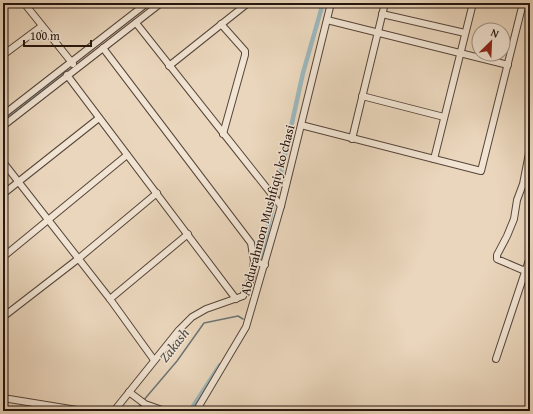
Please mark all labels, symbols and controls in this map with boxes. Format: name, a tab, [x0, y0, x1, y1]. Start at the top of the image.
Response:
scale bar	[24, 22, 91, 48]
north arrow	[471, 22, 511, 62]
text: N	[488, 24, 502, 42]
text: 100 m	[30, 27, 60, 44]
street label: Abdurahmon Mushfiqiy koʻchasi	[236, 122, 300, 298]
water label: Zakash	[154, 324, 194, 366]

